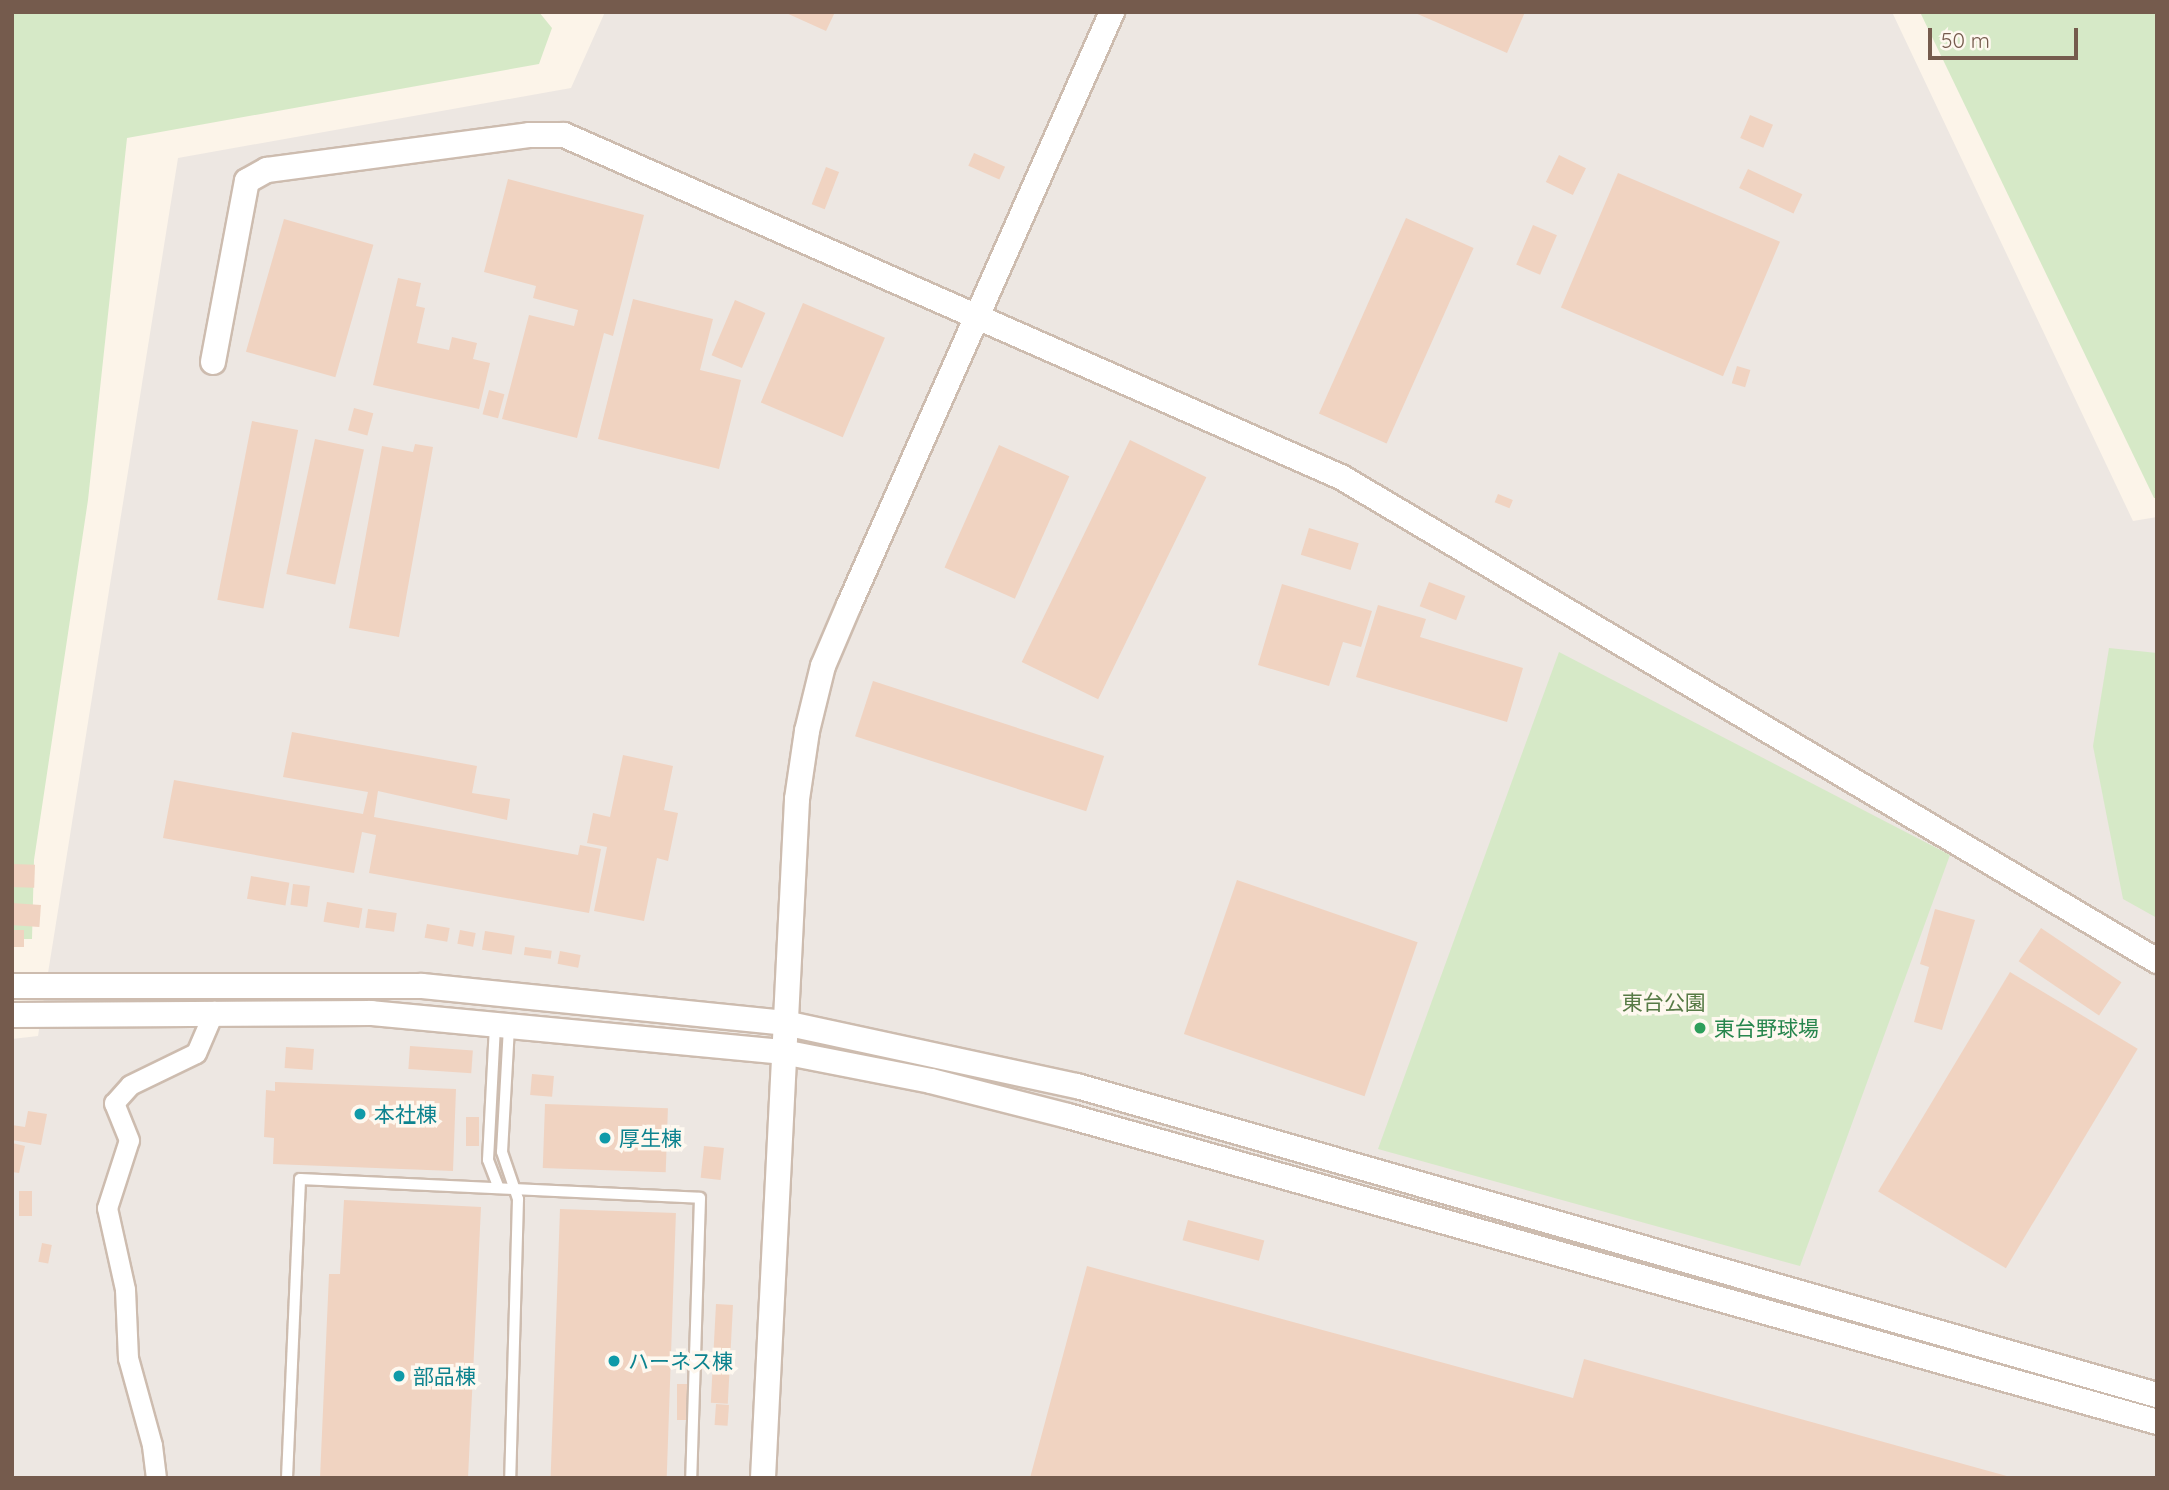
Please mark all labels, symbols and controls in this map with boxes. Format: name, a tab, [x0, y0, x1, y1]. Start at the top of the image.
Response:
scale bar	[1931, 14, 2082, 58]
text: 50 m	[1941, 27, 1990, 53]
park label: 東台公園	[1622, 989, 1706, 1015]
place label: 東台野球場	[1714, 1015, 1819, 1041]
marker: 東台野球場	[1692, 1020, 1708, 1036]
place label: 本社棟	[374, 1101, 437, 1127]
marker: 本社棟	[352, 1106, 368, 1122]
place label: 厚生棟	[619, 1125, 682, 1151]
marker: 厚生棟	[597, 1130, 613, 1146]
place label: ハーネス棟	[628, 1348, 733, 1374]
marker: ハーネス棟	[606, 1353, 622, 1369]
place label: 部品棟	[413, 1363, 476, 1389]
marker: 部品棟	[391, 1368, 407, 1384]

